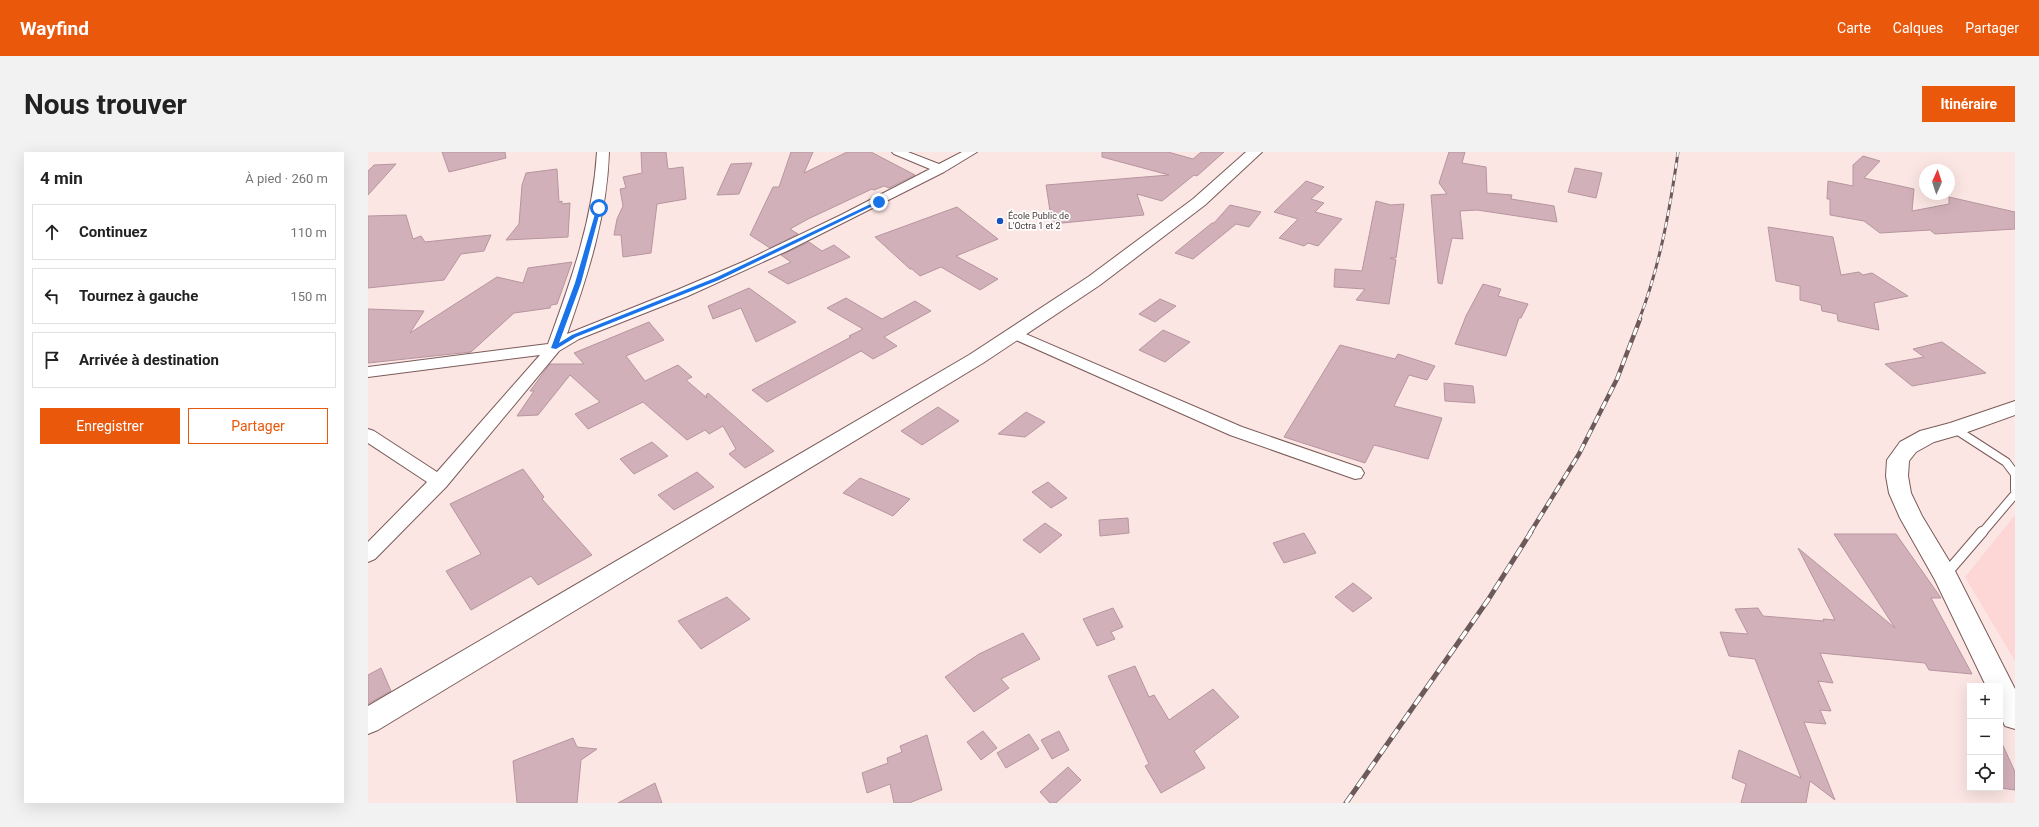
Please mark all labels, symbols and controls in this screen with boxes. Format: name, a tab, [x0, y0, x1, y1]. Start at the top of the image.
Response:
text: Wayfind	[20, 17, 89, 40]
text: Carte	[1837, 20, 1871, 36]
text: Calques	[1893, 20, 1943, 36]
text: Partager	[1965, 20, 2019, 36]
button: Itinéraire	[1922, 86, 2015, 122]
text: Nous trouver	[24, 88, 187, 121]
north arrow	[1919, 164, 1955, 200]
text: 4 min	[40, 168, 83, 188]
text: À pied · 260 m	[245, 171, 328, 186]
route end	[870, 193, 888, 211]
route start	[590, 199, 608, 217]
place label: École Public de L'Octra 1 et 2	[1008, 210, 1069, 231]
marker: École Public de L'Octra 1 et 2	[995, 216, 1005, 226]
icon: ahead	[41, 221, 63, 243]
text: Continuez	[79, 223, 147, 241]
text: 110 m	[290, 225, 327, 240]
icon: left	[41, 285, 63, 307]
text: Tournez à gauche	[79, 287, 198, 305]
text: 150 m	[290, 289, 327, 304]
icon: arrive	[41, 349, 63, 371]
text: Arrivée à destination	[79, 351, 219, 369]
button: Enregistrer	[40, 408, 180, 444]
button: Partager	[188, 408, 328, 444]
map controls	[1967, 683, 2003, 791]
button: +	[1967, 683, 2003, 719]
button: −	[1967, 719, 2003, 755]
button: locate	[1967, 755, 2003, 791]

